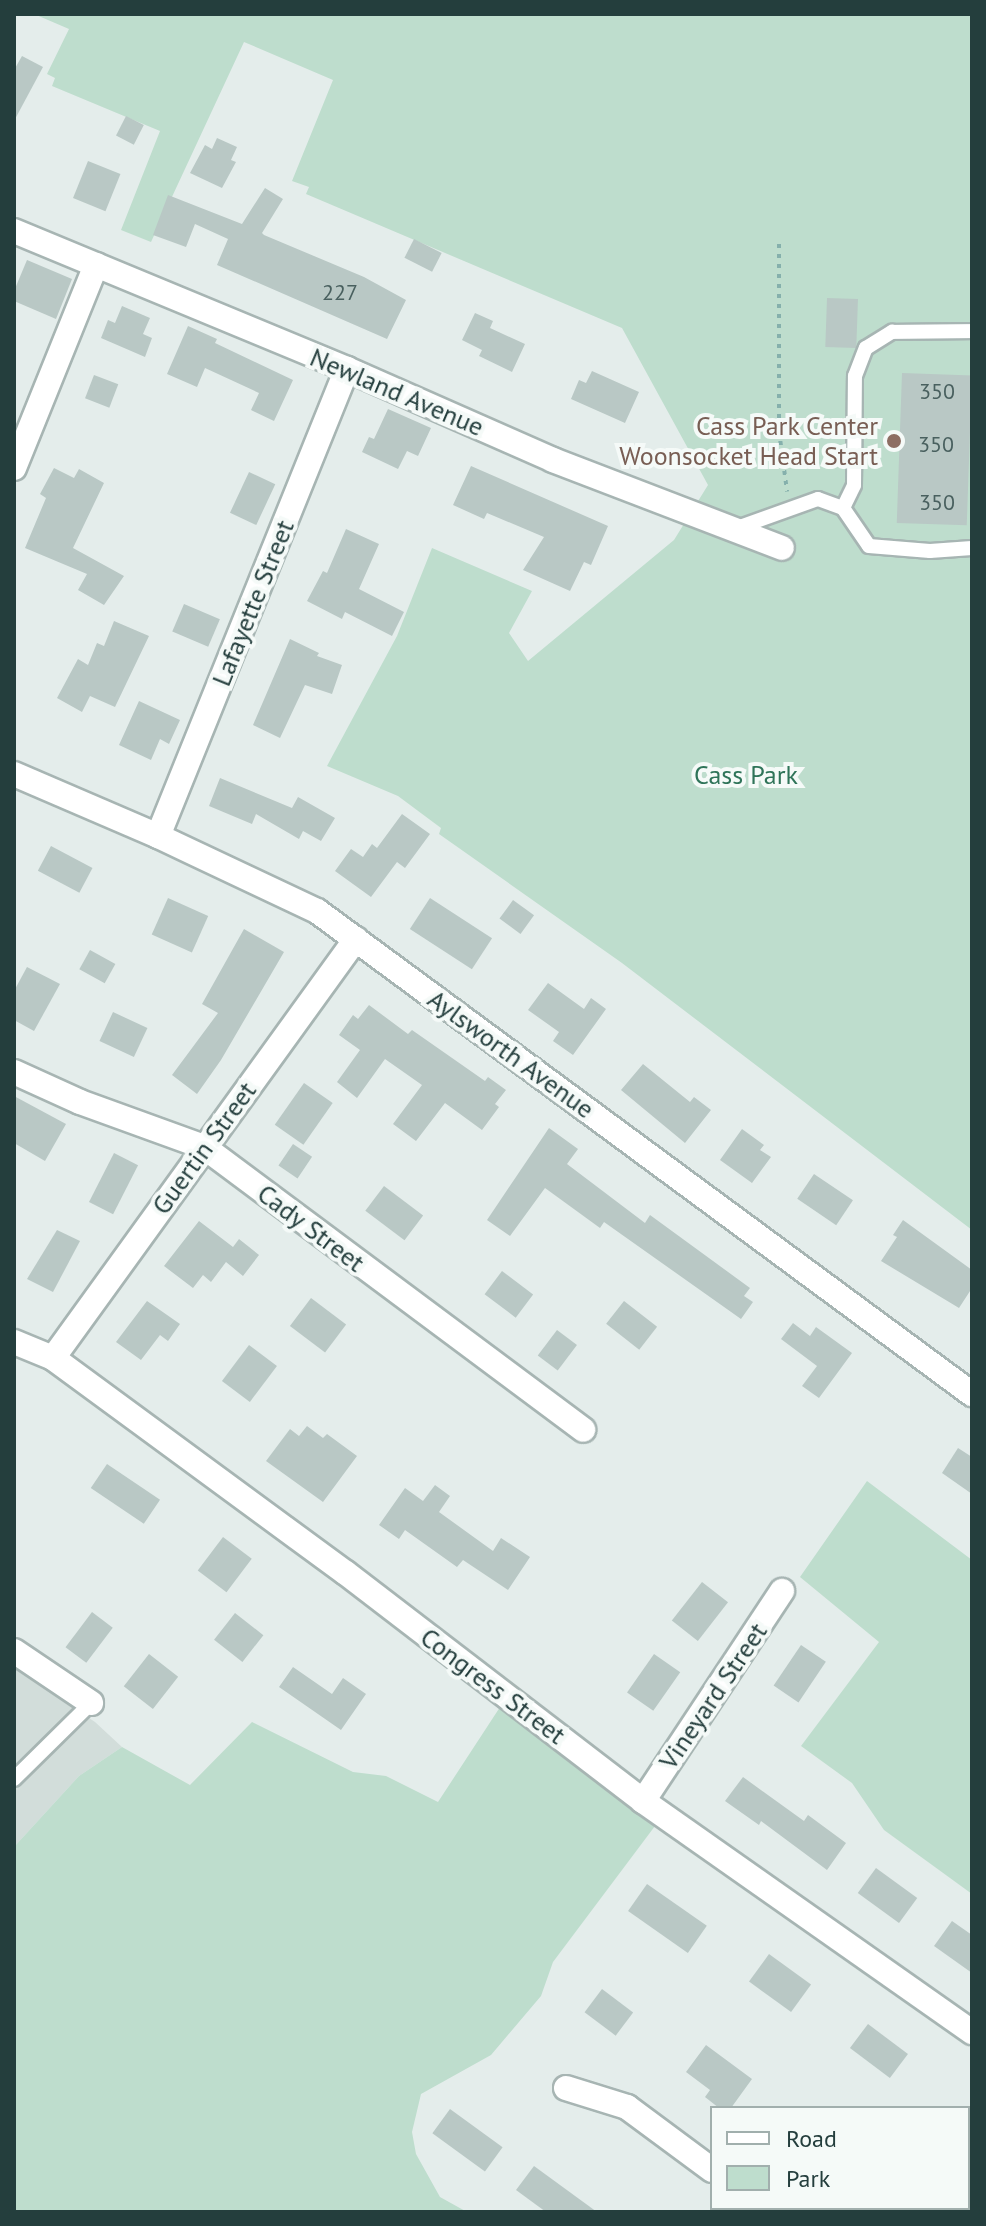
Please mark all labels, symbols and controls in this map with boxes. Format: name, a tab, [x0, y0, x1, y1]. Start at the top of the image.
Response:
house number: 227	[322, 280, 358, 306]
street label: Newland Avenue	[305, 341, 489, 443]
house number: 350	[919, 379, 955, 405]
place label: Cass Park Center Woonsocket Head Start	[619, 410, 878, 472]
marker: Cass Park Center Woonsocket Head Start	[885, 432, 903, 450]
house number: 350	[918, 432, 954, 458]
house number: 350	[919, 490, 955, 516]
street label: Lafayette Street	[206, 516, 300, 690]
park label: Cass Park	[694, 759, 798, 791]
street label: Aylsworth Avenue	[422, 983, 600, 1125]
street label: Guertin Street	[146, 1076, 262, 1220]
street label: Cady Street	[251, 1177, 371, 1279]
street label: Vineyard Street	[653, 1617, 773, 1775]
street label: Congress Street	[414, 1621, 572, 1751]
legend	[710, 2106, 970, 2210]
text: Road	[786, 2123, 837, 2154]
text: Park	[786, 2163, 830, 2194]

